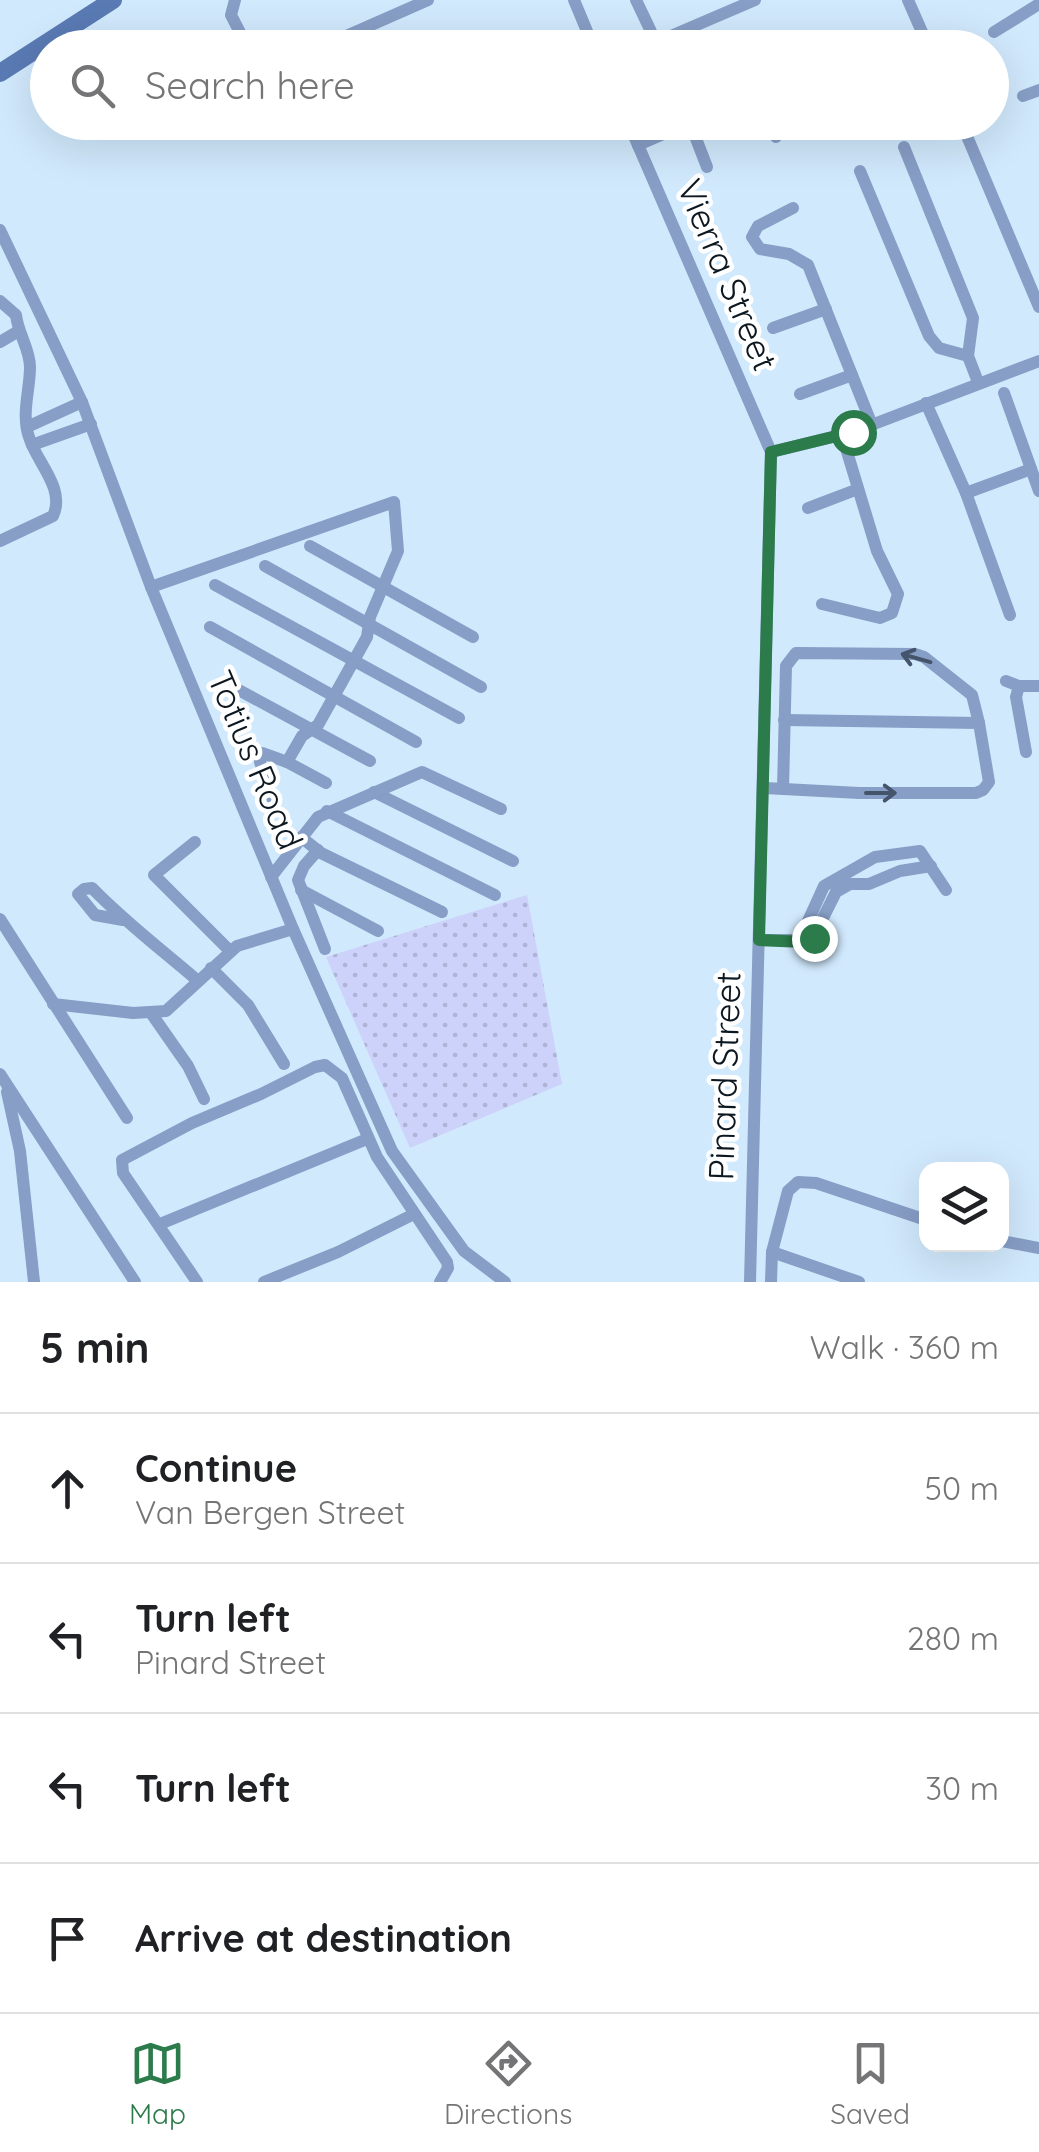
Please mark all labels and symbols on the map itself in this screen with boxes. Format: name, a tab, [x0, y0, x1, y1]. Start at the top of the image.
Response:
street label: Vierra Street	[668, 172, 788, 377]
route start	[831, 410, 877, 456]
one-way arrow	[901, 648, 932, 667]
street label: Totius Road	[199, 663, 313, 856]
one-way arrow	[864, 784, 896, 802]
route end	[792, 916, 838, 962]
street label: Pinard Street	[698, 971, 750, 1181]

